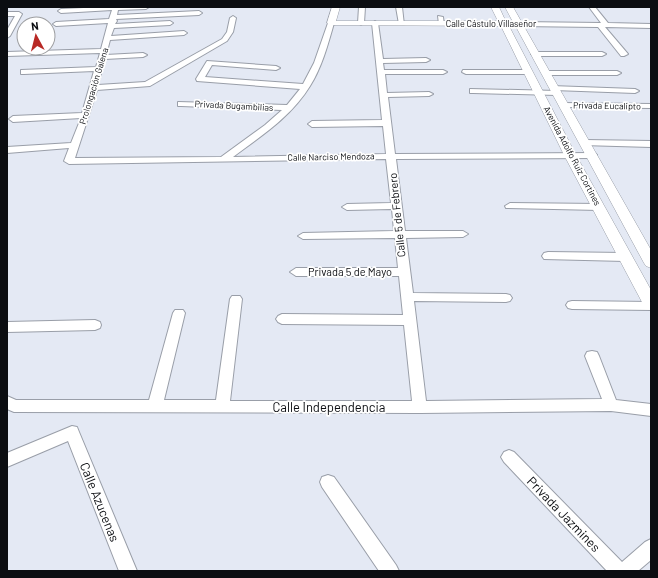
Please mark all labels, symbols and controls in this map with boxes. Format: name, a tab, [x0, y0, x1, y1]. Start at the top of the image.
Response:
north arrow	[16, 16, 56, 56]
street label: Calle Cástulo Villaseñor	[446, 18, 537, 29]
text: N	[30, 19, 39, 32]
street label: Prolongación Galena	[77, 46, 110, 125]
street label: Privada Bugambilias	[194, 98, 274, 113]
street label: Privada Eucalipto	[573, 99, 641, 112]
street label: Avenida Adolfo Ruiz Cortines	[542, 104, 603, 207]
street label: Calle Narciso Mendoza	[287, 150, 375, 163]
street label: Calle 5 de Febrero	[386, 172, 407, 258]
street label: Privada 5 de Mayo	[308, 265, 392, 278]
street label: Calle Independencia	[273, 399, 385, 415]
street label: Calle Azucenas	[77, 460, 123, 544]
street label: Privada Jazmines	[524, 473, 604, 555]

